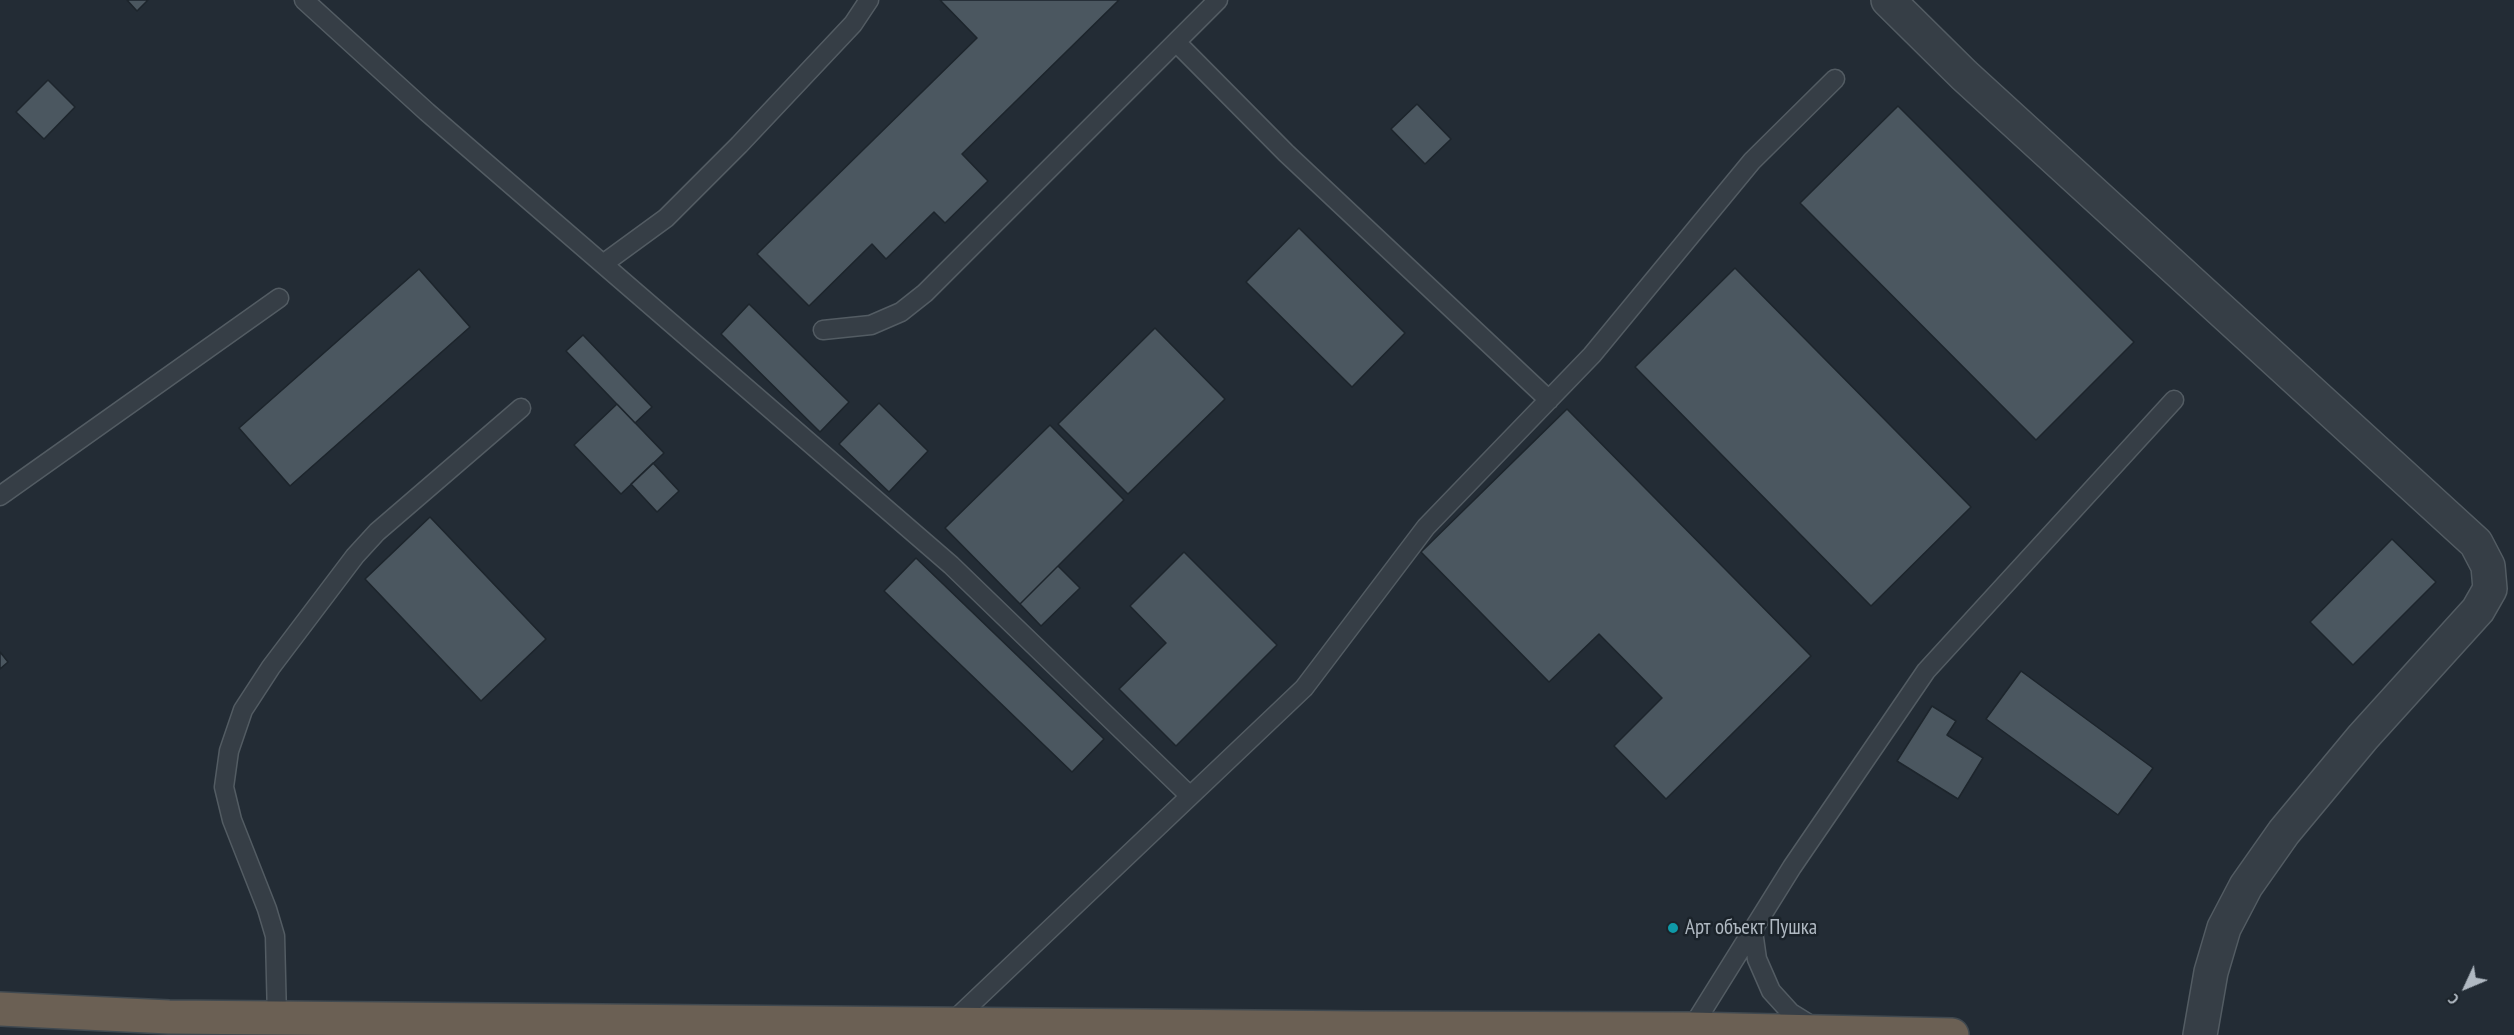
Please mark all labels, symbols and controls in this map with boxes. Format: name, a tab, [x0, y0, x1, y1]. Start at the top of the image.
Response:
place label: Арт объект Пушка	[1685, 915, 1817, 941]
marker: Арт объект Пушка	[1666, 921, 1680, 935]
north arrow	[2436, 957, 2496, 1017]
text: С	[2443, 990, 2463, 1009]

